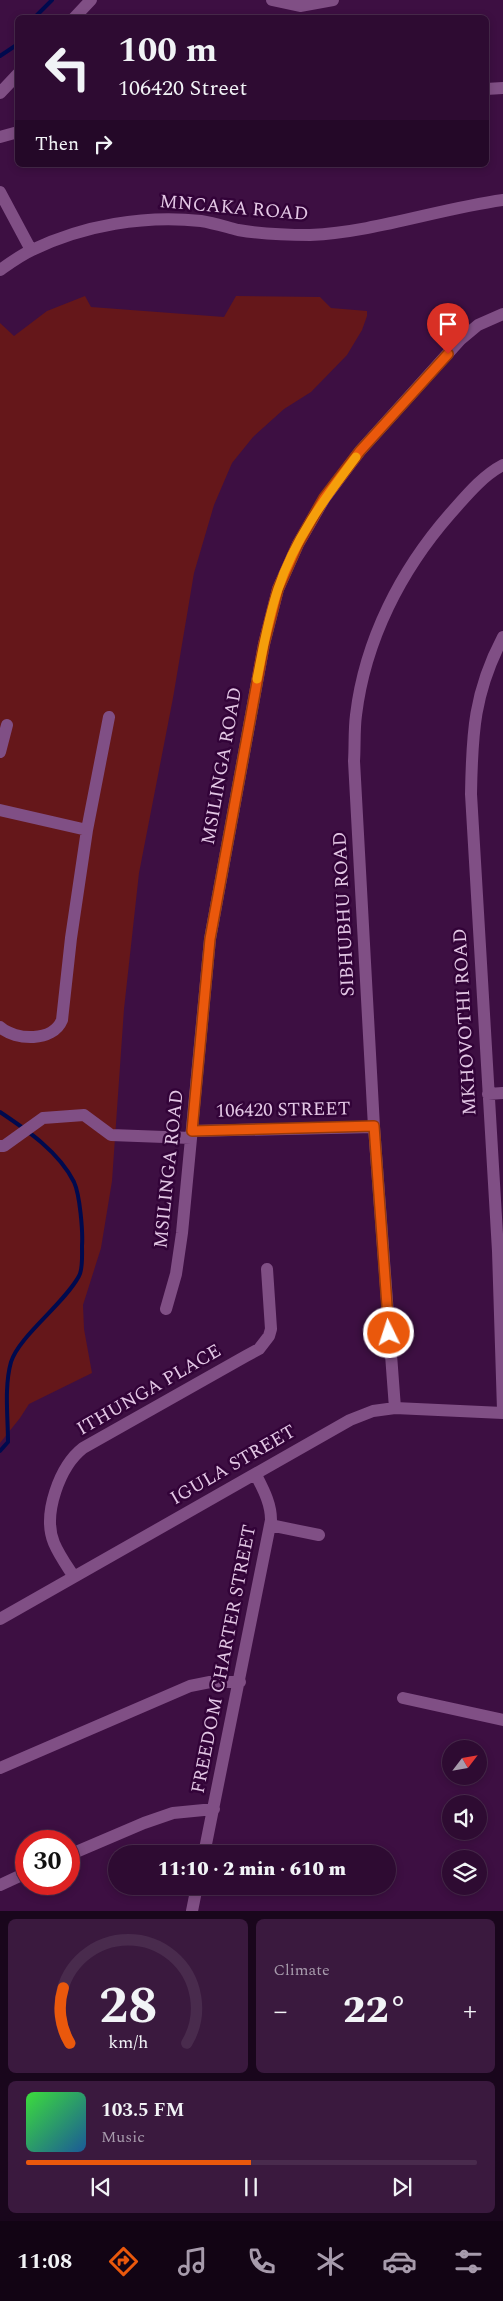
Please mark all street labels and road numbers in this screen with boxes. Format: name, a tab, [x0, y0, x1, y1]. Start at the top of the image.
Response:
street label: MNCAKA ROAD	[158, 187, 310, 229]
street label: MSILINGA ROAD	[194, 685, 250, 847]
street label: SIBHUBHU ROAD	[325, 831, 363, 997]
street label: MKHOVOTHI ROAD	[446, 928, 484, 1116]
street label: MSILINGA ROAD	[146, 1088, 192, 1250]
street label: 106420 STREET	[215, 1094, 351, 1126]
street label: ITHUNGA PLACE	[71, 1337, 227, 1443]
street label: IGULA STREET	[165, 1417, 301, 1513]
street label: FREEDOM CHARTER STREET	[184, 1522, 264, 1796]

